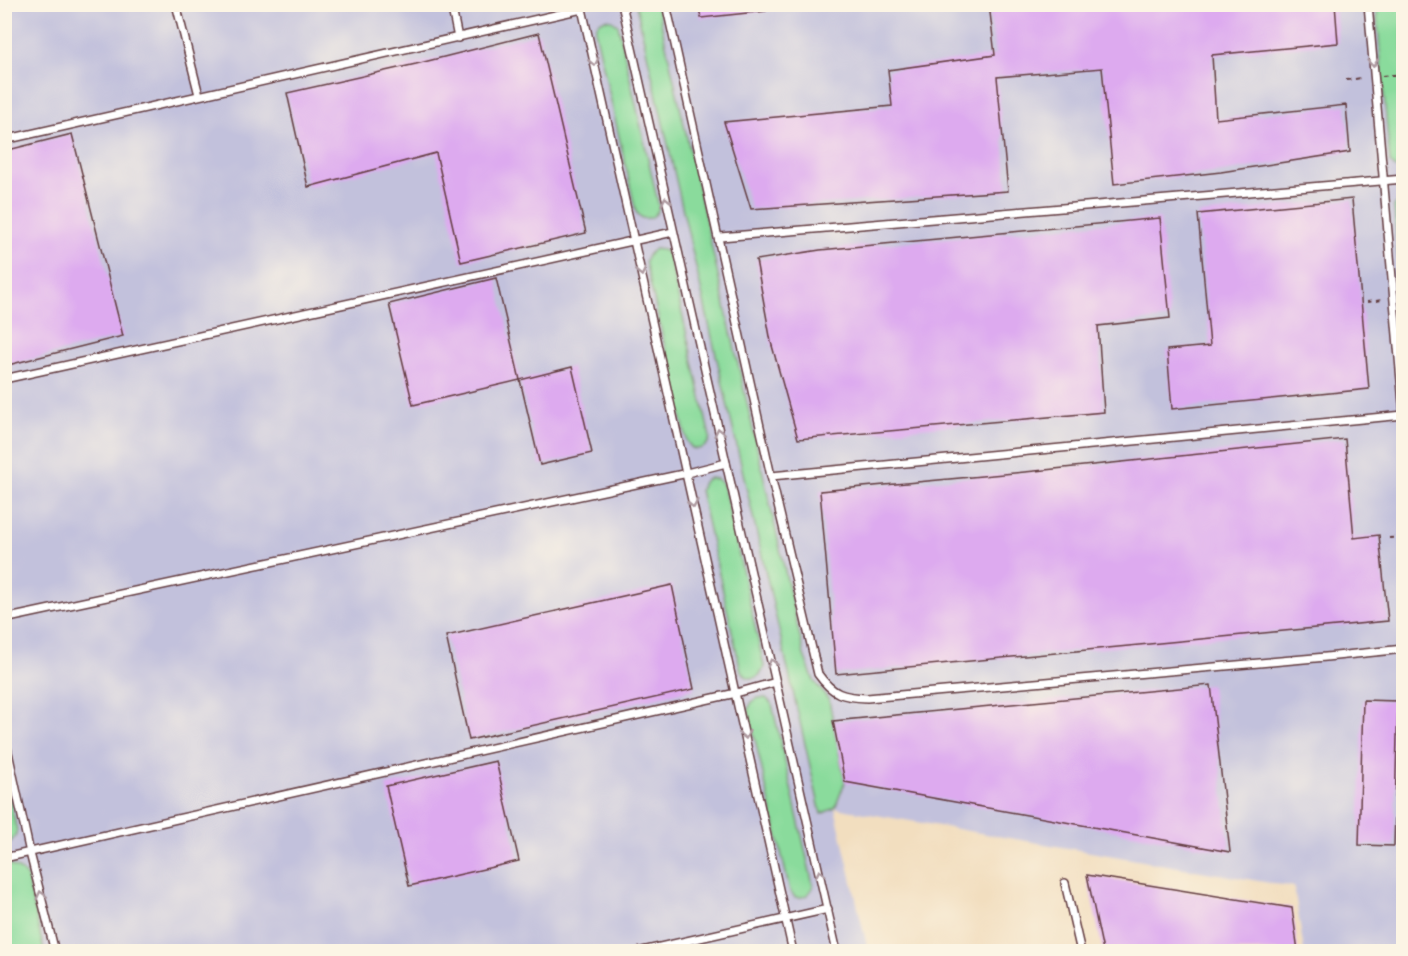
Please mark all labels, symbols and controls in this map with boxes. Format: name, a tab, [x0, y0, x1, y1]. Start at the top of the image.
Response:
one-way arrow	[587, 56, 600, 66]
one-way arrow	[1366, 58, 1379, 67]
one-way arrow	[661, 196, 674, 206]
one-way arrow	[634, 267, 647, 277]
one-way arrow	[713, 427, 726, 437]
one-way arrow	[686, 498, 699, 508]
one-way arrow	[766, 659, 779, 669]
one-way arrow	[737, 730, 750, 740]
one-way arrow	[814, 869, 827, 879]
one-way arrow	[35, 890, 48, 900]

